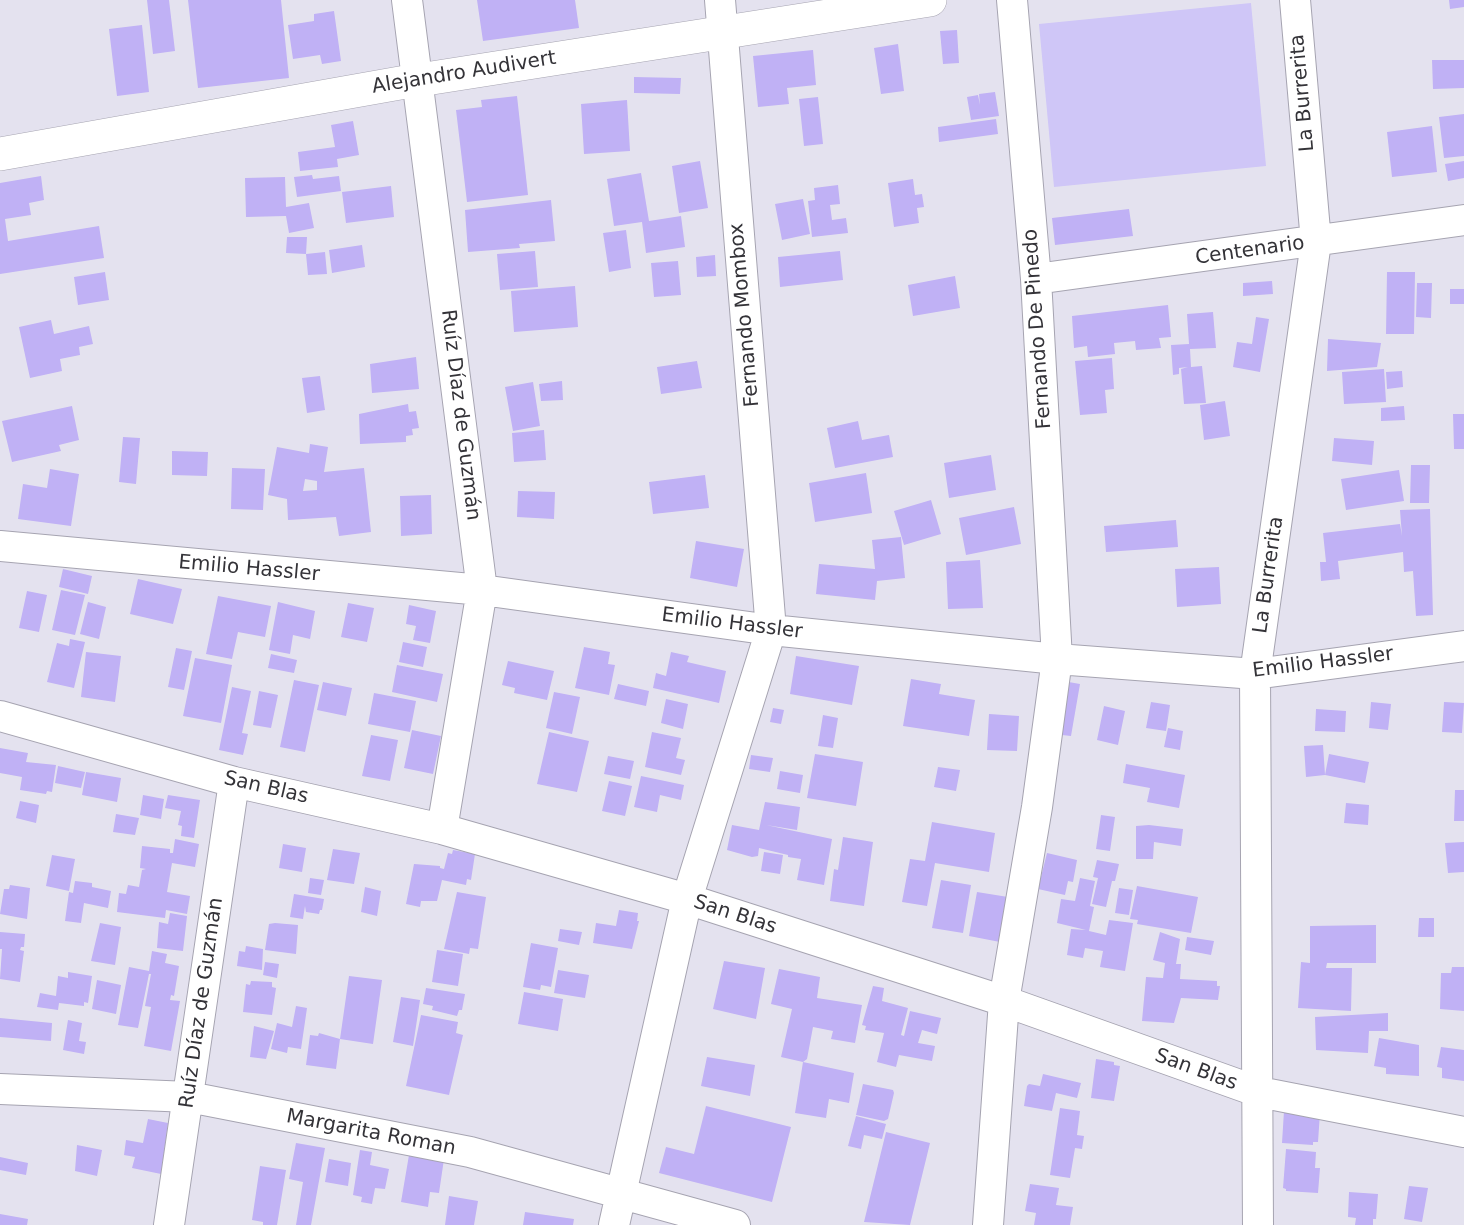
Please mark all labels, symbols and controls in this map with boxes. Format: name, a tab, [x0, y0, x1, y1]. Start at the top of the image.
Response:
street label: La Burrerita	[1286, 33, 1320, 153]
street label: Alejandro Audivert	[370, 47, 558, 99]
street label: Fernando Mombox	[725, 222, 765, 408]
street label: Fernando De Pinedo	[1019, 228, 1057, 430]
street label: Centenario	[1194, 231, 1306, 271]
street label: Ruíz Díaz de Guzmán	[435, 308, 485, 522]
street label: La Burrerita	[1249, 515, 1289, 635]
street label: Emilio Hassler	[177, 551, 321, 587]
street label: Emilio Hassler	[660, 603, 804, 645]
street label: Emilio Hassler	[1251, 642, 1395, 684]
street label: San Blas	[221, 767, 311, 809]
street label: San Blas	[690, 890, 780, 940]
street label: Ruíz Díaz de Guzmán	[175, 896, 229, 1110]
street label: San Blas	[1152, 1044, 1240, 1096]
street label: Margarita Roman	[284, 1105, 458, 1161]

